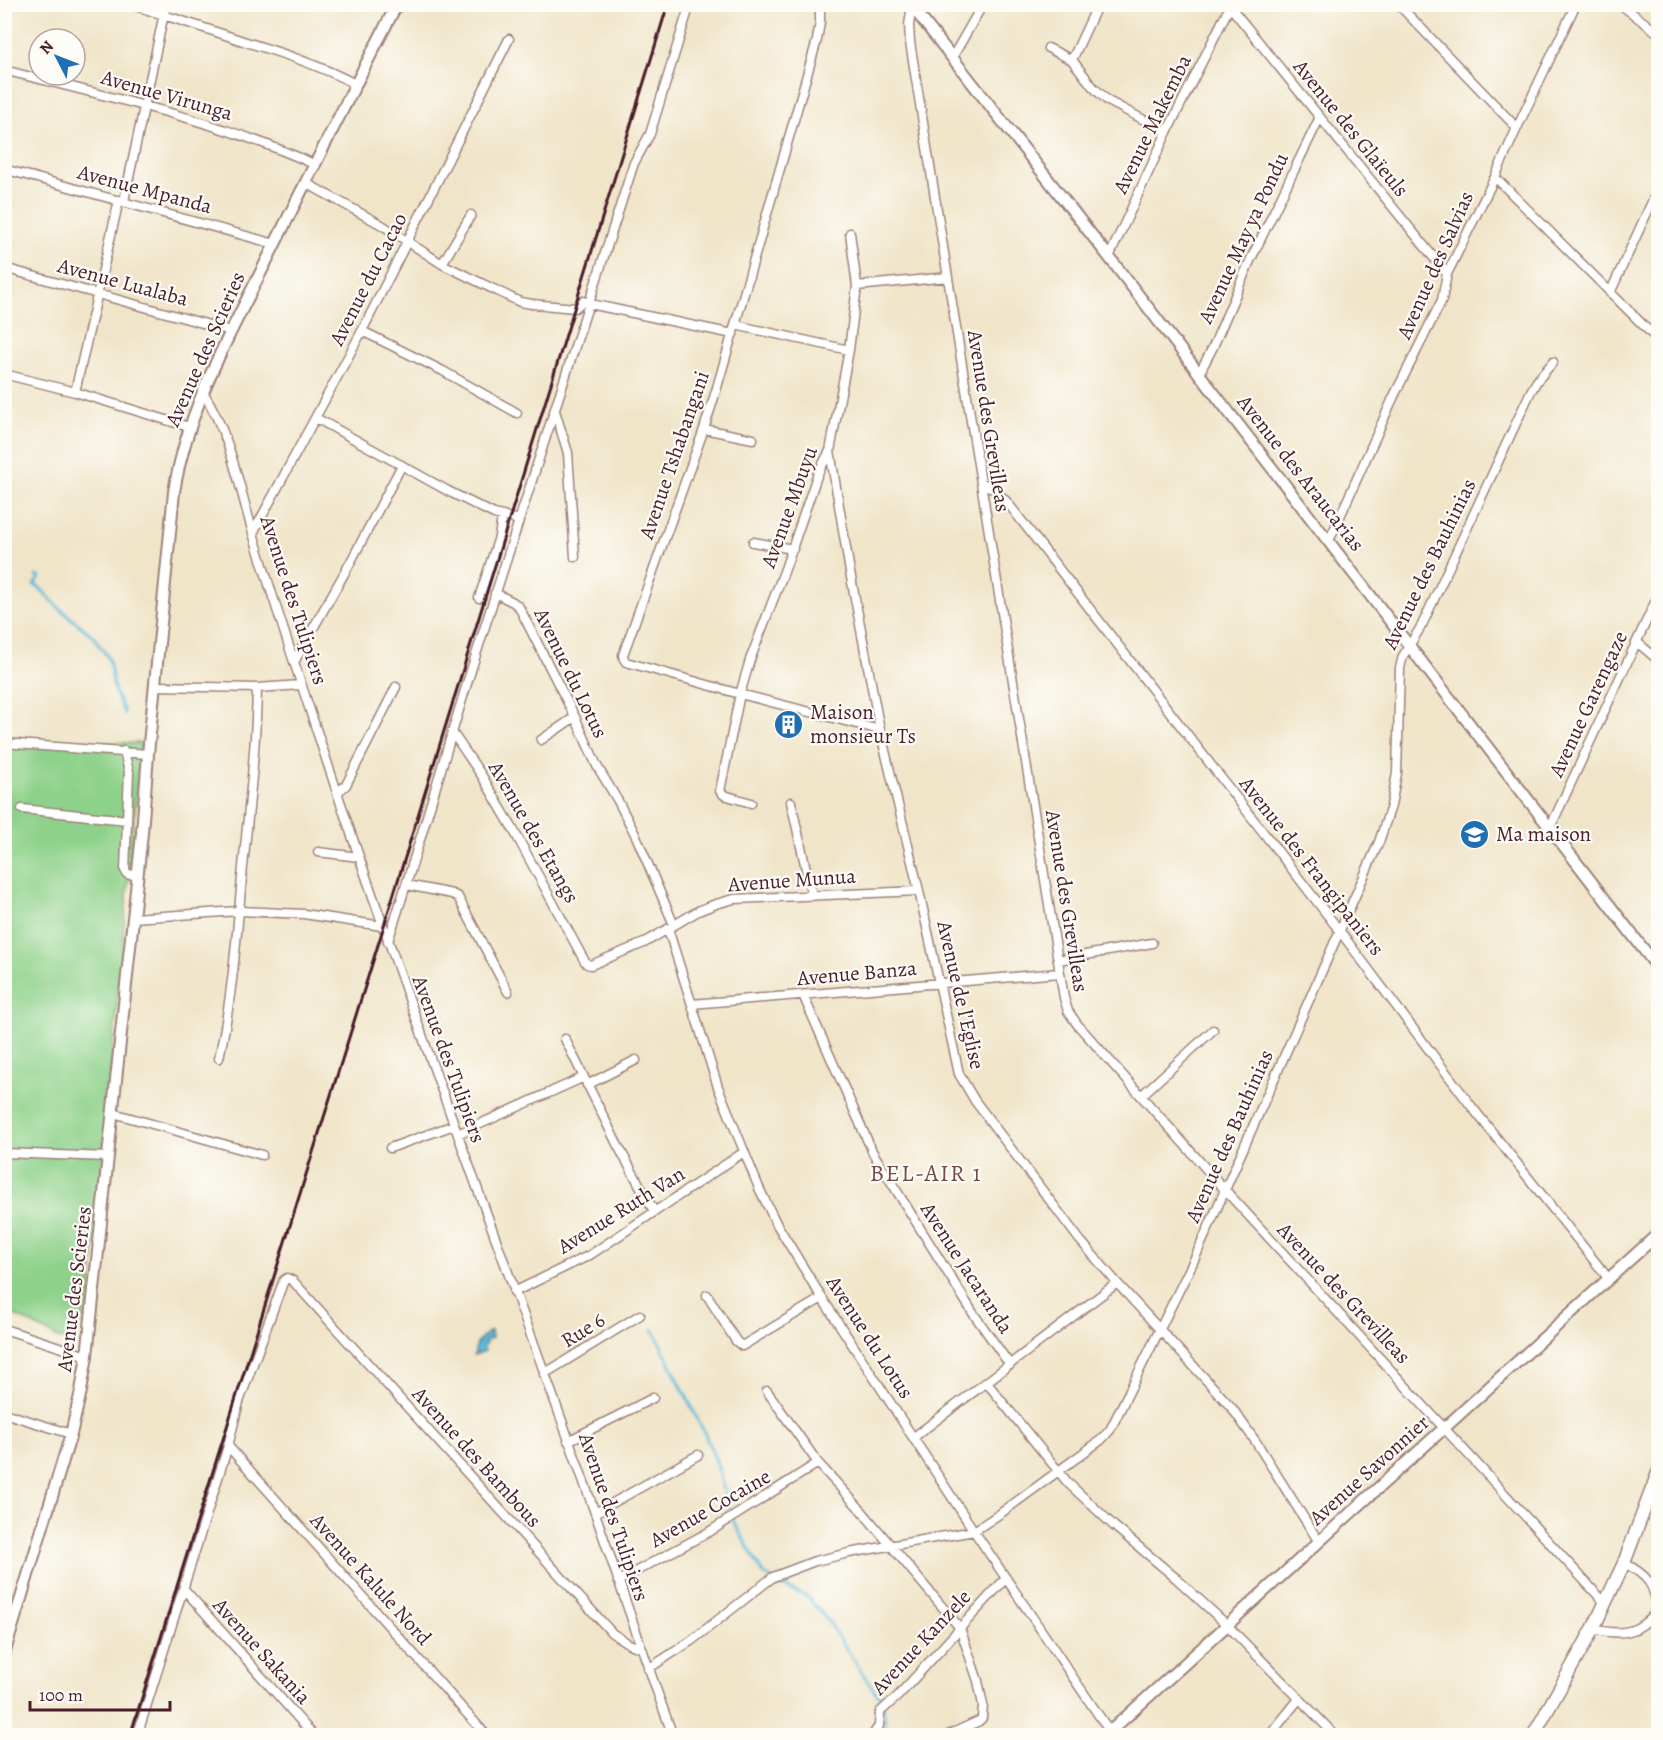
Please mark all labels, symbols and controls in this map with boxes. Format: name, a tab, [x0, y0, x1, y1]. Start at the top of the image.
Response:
north arrow	[27, 27, 87, 87]
text: N	[35, 36, 59, 59]
street label: Avenue Makemba	[1106, 50, 1198, 199]
street label: Avenue des Glaïeuls	[1286, 53, 1415, 202]
street label: Avenue Virunga	[97, 63, 236, 127]
street label: Avenue May ya Pondu	[1191, 147, 1295, 329]
street label: Avenue Mpanda	[74, 157, 215, 220]
street label: Avenue des Salvias	[1389, 187, 1480, 344]
street label: Avenue du Cacao	[322, 208, 413, 351]
street label: Avenue Lualaba	[54, 251, 191, 313]
street label: Avenue des Scieries	[158, 267, 252, 432]
street label: Avenue des Grevilleas	[961, 327, 1017, 514]
street label: Avenue Tshabangani	[632, 367, 716, 544]
street label: Avenue des Araucarias	[1230, 388, 1371, 557]
street label: Avenue Mbuyu	[754, 442, 824, 573]
street label: Avenue des Bauhinias	[1375, 474, 1482, 655]
street label: Avenue des Tulipiers	[253, 511, 335, 688]
street label: Avenue du Lotus	[527, 602, 615, 743]
street label: Avenue Garengaze	[1541, 626, 1634, 782]
place label: Maison monsieur Ts	[810, 698, 916, 750]
building icon: Maison monsieur Ts	[773, 708, 805, 740]
street label: Avenue des Etangs	[481, 755, 586, 908]
street label: Avenue des Frangipaniers	[1233, 770, 1391, 961]
street label: Avenue des Grevilleas	[1039, 807, 1095, 994]
school or university icon: Ma maison	[1459, 818, 1491, 850]
place label: Ma maison	[1496, 820, 1591, 848]
street label: Avenue Munua	[726, 862, 857, 899]
street label: Avenue de l'Eglise	[930, 917, 992, 1072]
street label: Avenue Banza	[795, 954, 918, 992]
street label: Avenue des Tulipiers	[405, 971, 492, 1147]
street label: Avenue des Bauhinias	[1178, 1045, 1280, 1228]
district label: BEL-AIR 1	[870, 1157, 982, 1189]
street label: Avenue Ruth Van	[551, 1160, 690, 1261]
street label: Avenue Jacaranda	[913, 1196, 1020, 1339]
street label: Avenue des Scieries	[50, 1205, 98, 1374]
street label: Avenue des Grevilleas	[1270, 1215, 1417, 1370]
street label: Avenue du Lotus	[819, 1269, 920, 1404]
street label: Rue 6	[556, 1306, 611, 1354]
street label: Avenue des Bambous	[405, 1380, 548, 1534]
street label: Avenue Savonnier	[1302, 1409, 1435, 1532]
street label: Avenue des Tulipiers	[572, 1428, 656, 1605]
street label: Avenue Cocaine	[644, 1462, 776, 1554]
street label: Avenue Kalule Nord	[303, 1506, 438, 1652]
street label: Avenue Kanzele	[864, 1583, 977, 1701]
street label: Avenue Sakania	[206, 1591, 317, 1710]
scale bar	[30, 1674, 170, 1712]
text: 100 m	[39, 1683, 83, 1707]

